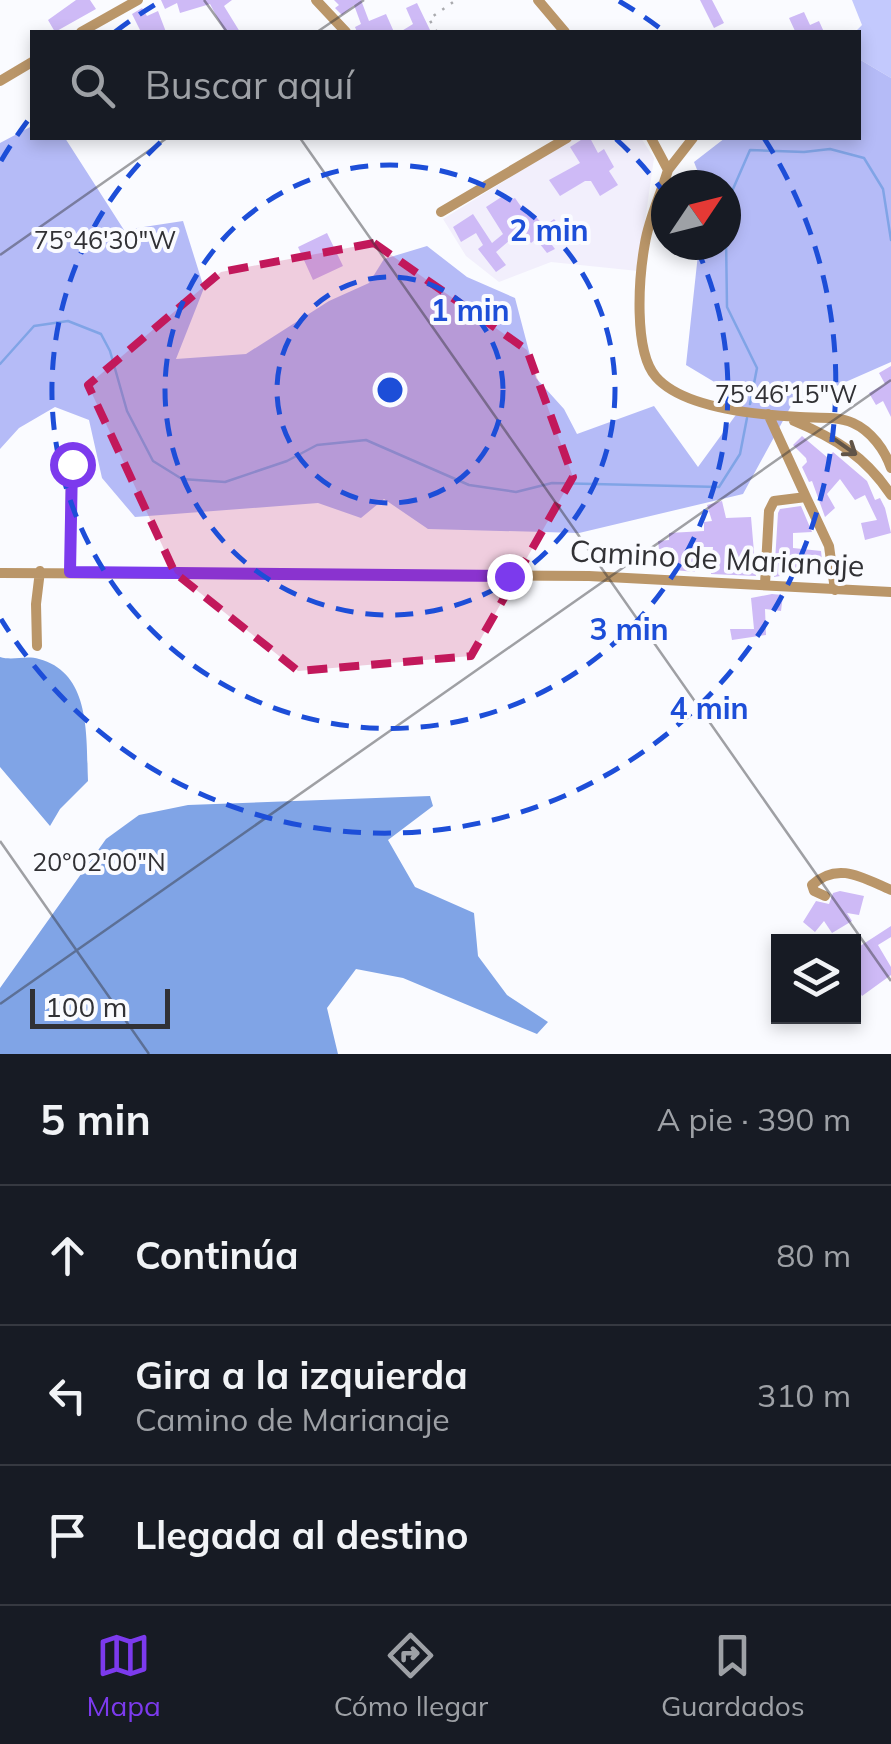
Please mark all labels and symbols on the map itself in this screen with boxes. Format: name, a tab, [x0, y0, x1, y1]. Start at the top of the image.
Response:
north arrow	[651, 170, 741, 260]
text: 2 min	[509, 211, 589, 249]
text: 75°46'30"W	[34, 224, 176, 255]
text: 1 min	[430, 291, 510, 329]
centre of rings	[372, 372, 408, 408]
text: 75°46'15"W	[715, 378, 857, 409]
one-way arrow	[830, 435, 858, 456]
route start	[50, 442, 96, 488]
street label: Camino de Marianaje	[569, 531, 865, 585]
route end	[487, 554, 533, 600]
text: 3 min	[589, 610, 669, 648]
text: 4 min	[669, 689, 749, 727]
text: 20°02'00"N	[32, 846, 166, 877]
scale bar	[30, 984, 170, 1028]

